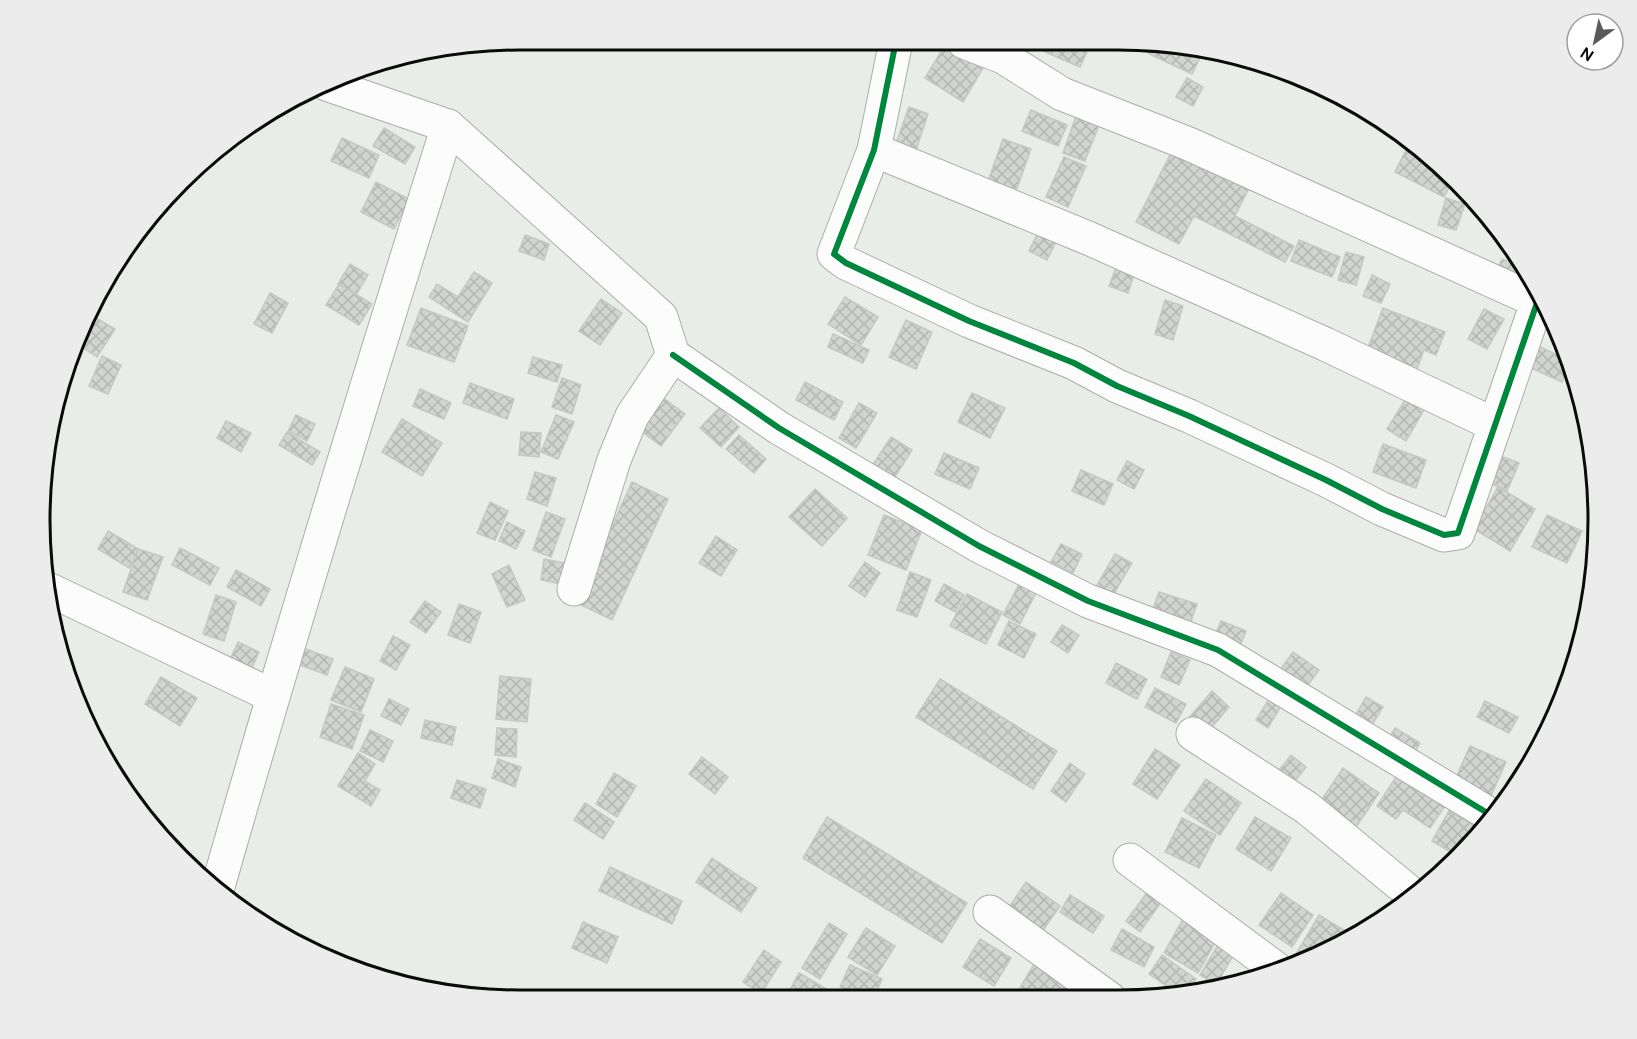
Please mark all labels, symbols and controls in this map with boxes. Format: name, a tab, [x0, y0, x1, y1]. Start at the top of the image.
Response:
north arrow	[1565, 12, 1625, 72]
text: N	[1576, 42, 1598, 66]

